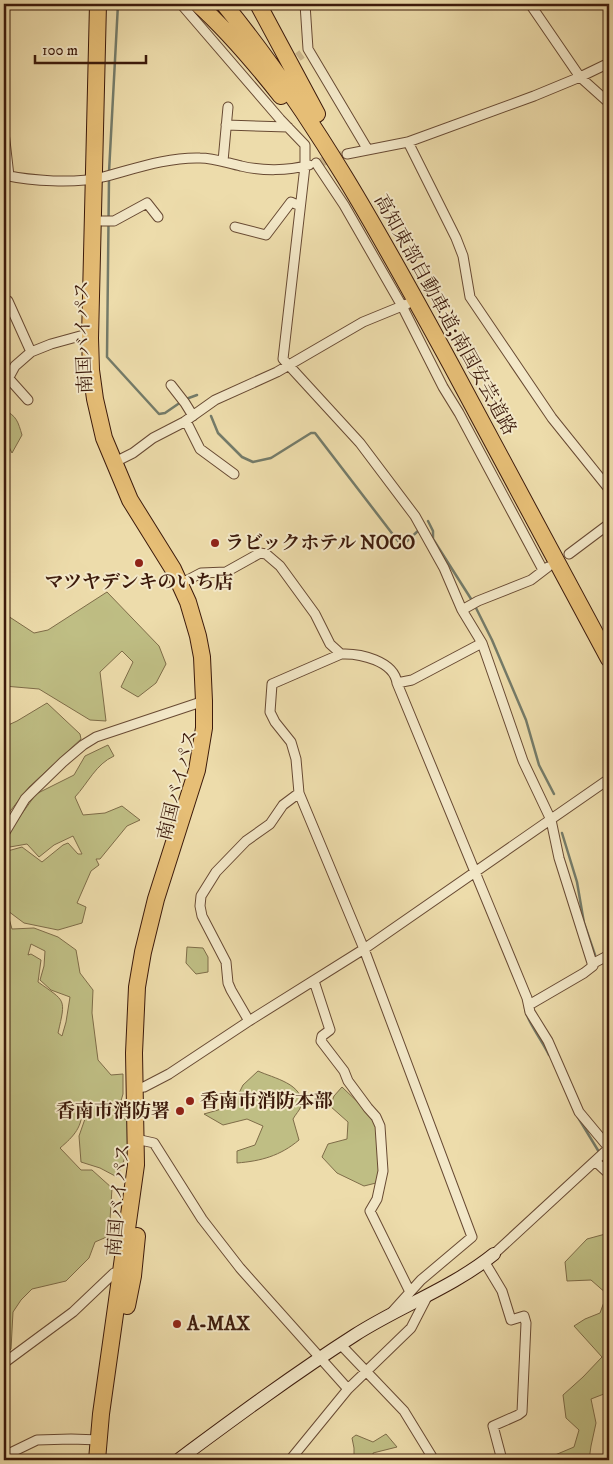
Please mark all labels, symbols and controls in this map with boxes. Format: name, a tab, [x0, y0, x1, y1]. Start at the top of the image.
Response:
scale bar	[35, 32, 146, 64]
text: 100 m	[42, 41, 78, 60]
street label: 高知東部自動車道;南国安芸道路	[369, 191, 521, 439]
street label: 南国バイパス	[71, 280, 97, 394]
place label: ラビックホテル NOCO	[225, 532, 415, 555]
marker: ラビックホテル NOCO	[209, 537, 221, 549]
marker: マツヤデンキのいち店	[133, 557, 145, 569]
place label: マツヤデンキのいち店	[44, 571, 234, 594]
street label: 南国バイパス	[153, 727, 203, 843]
place label: 香南市消防本部	[200, 1090, 333, 1113]
marker: 香南市消防本部	[184, 1095, 196, 1107]
place label: 香南市消防署	[56, 1100, 170, 1123]
marker: 香南市消防署	[174, 1105, 186, 1117]
street label: 南国バイパス	[103, 1142, 135, 1258]
place label: A-MAX	[186, 1313, 250, 1336]
marker: A-MAX	[171, 1318, 183, 1330]

